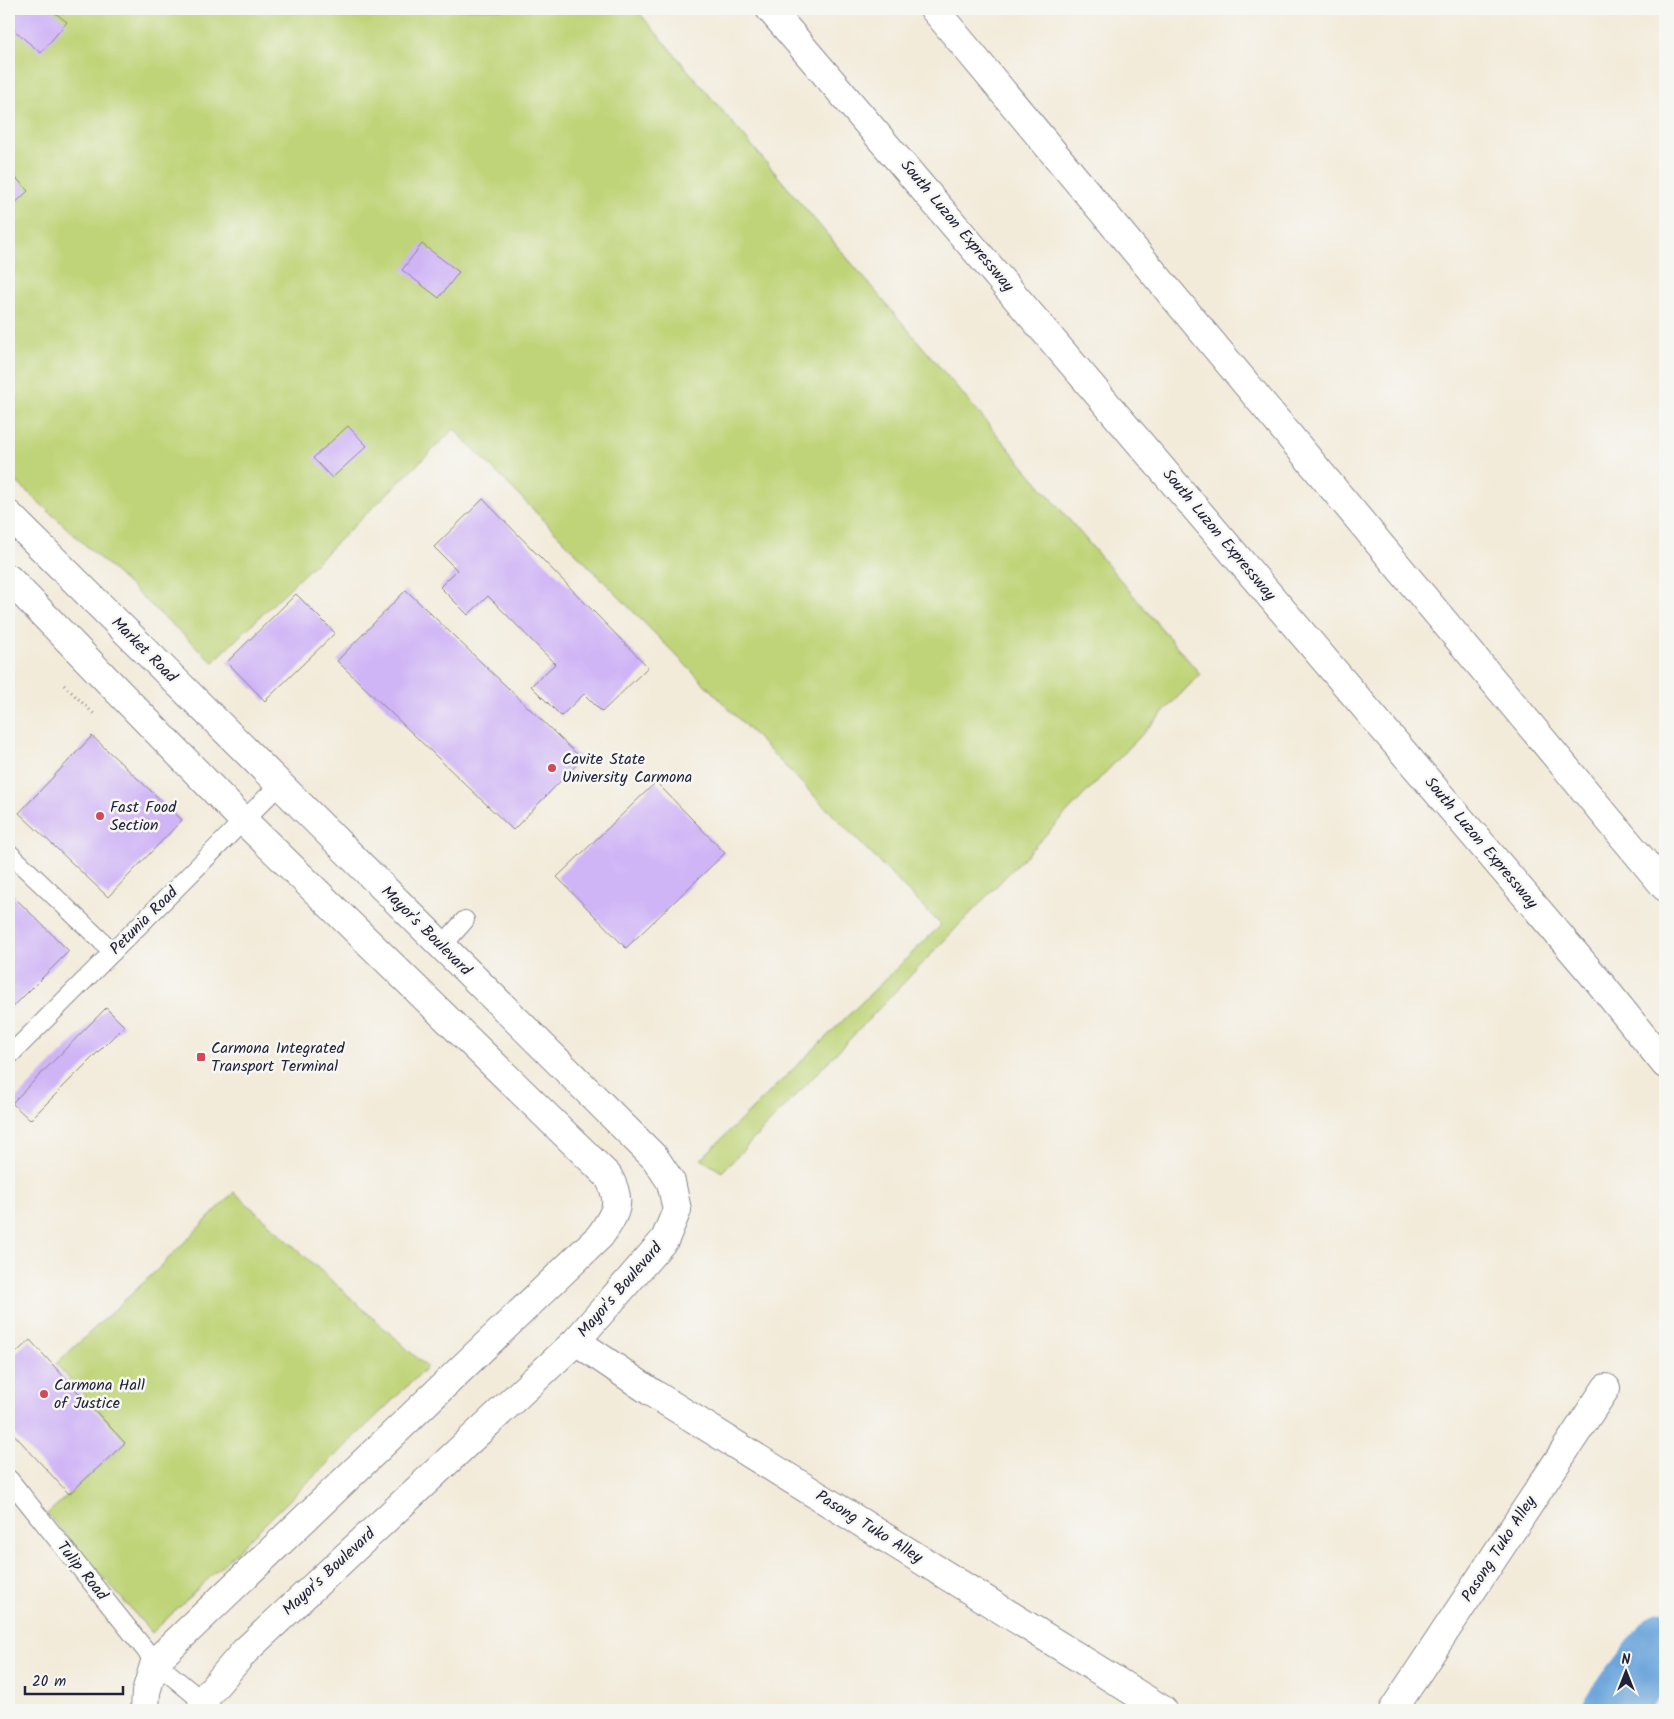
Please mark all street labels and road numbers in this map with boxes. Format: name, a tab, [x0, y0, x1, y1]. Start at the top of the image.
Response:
street label: South Luzon Expressway	[894, 154, 1020, 298]
street label: South Luzon Expressway	[1156, 463, 1282, 607]
street label: Market Road	[105, 611, 184, 690]
street label: South Luzon Expressway	[1418, 771, 1544, 915]
street label: Petunia Road	[104, 880, 185, 961]
street label: Mayor's Boulevard	[375, 880, 478, 983]
street label: Mayor's Boulevard	[571, 1236, 669, 1343]
street label: Pasong Tuko Alley	[810, 1484, 928, 1570]
street label: Pasong Tuko Alley	[1455, 1490, 1543, 1607]
street label: Mayor's Boulevard	[277, 1521, 382, 1622]
street label: Tulip Road	[50, 1536, 114, 1607]

